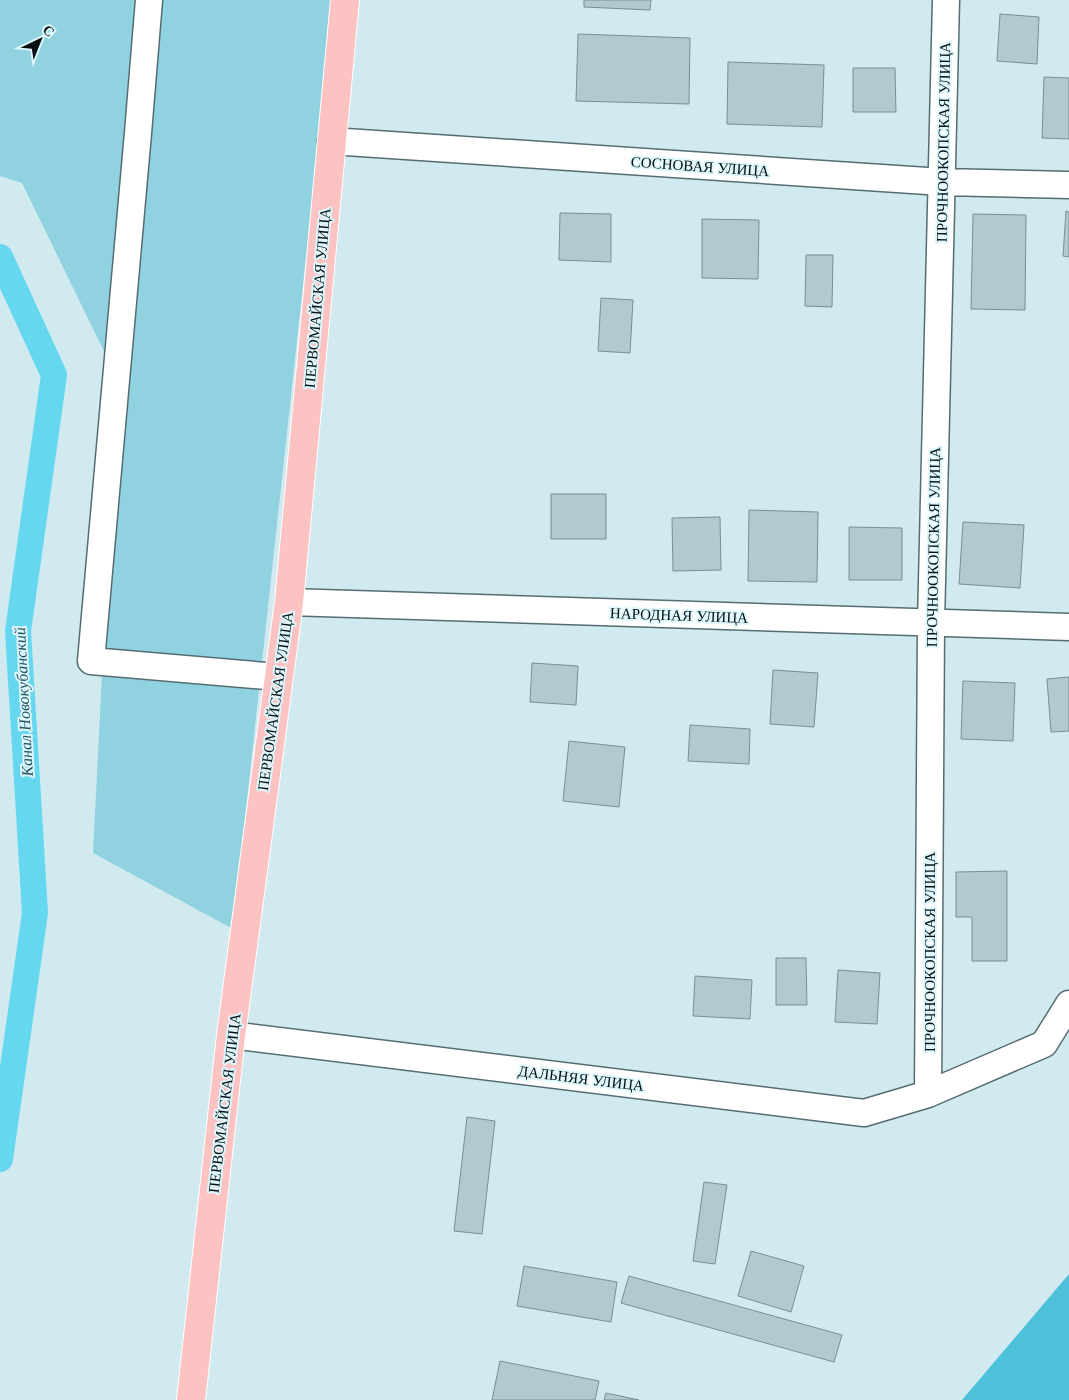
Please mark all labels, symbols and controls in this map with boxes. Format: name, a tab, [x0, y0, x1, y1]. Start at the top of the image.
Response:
north arrow	[15, 15, 65, 65]
text: С	[39, 20, 59, 41]
street label: ПРОЧНООКОПСКАЯ УЛИЦА	[932, 42, 954, 242]
street label: СОСНОВАЯ УЛИЦА	[630, 152, 770, 180]
street label: ПЕРВОМАЙСКАЯ УЛИЦА	[300, 207, 334, 389]
street label: ПРОЧНООКОПСКАЯ УЛИЦА	[922, 447, 944, 647]
street label: НАРОДНАЯ УЛИЦА	[610, 603, 748, 627]
street label: ПЕРВОМАЙСКАЯ УЛИЦА	[253, 610, 297, 792]
water label: Канал Новокубанский	[9, 627, 37, 778]
street label: ПРОЧНООКОПСКАЯ УЛИЦА	[920, 852, 939, 1052]
street label: ПЕРВОМАЙСКАЯ УЛИЦА	[204, 1012, 244, 1194]
street label: ДАЛЬНЯЯ УЛИЦА	[517, 1061, 645, 1095]

